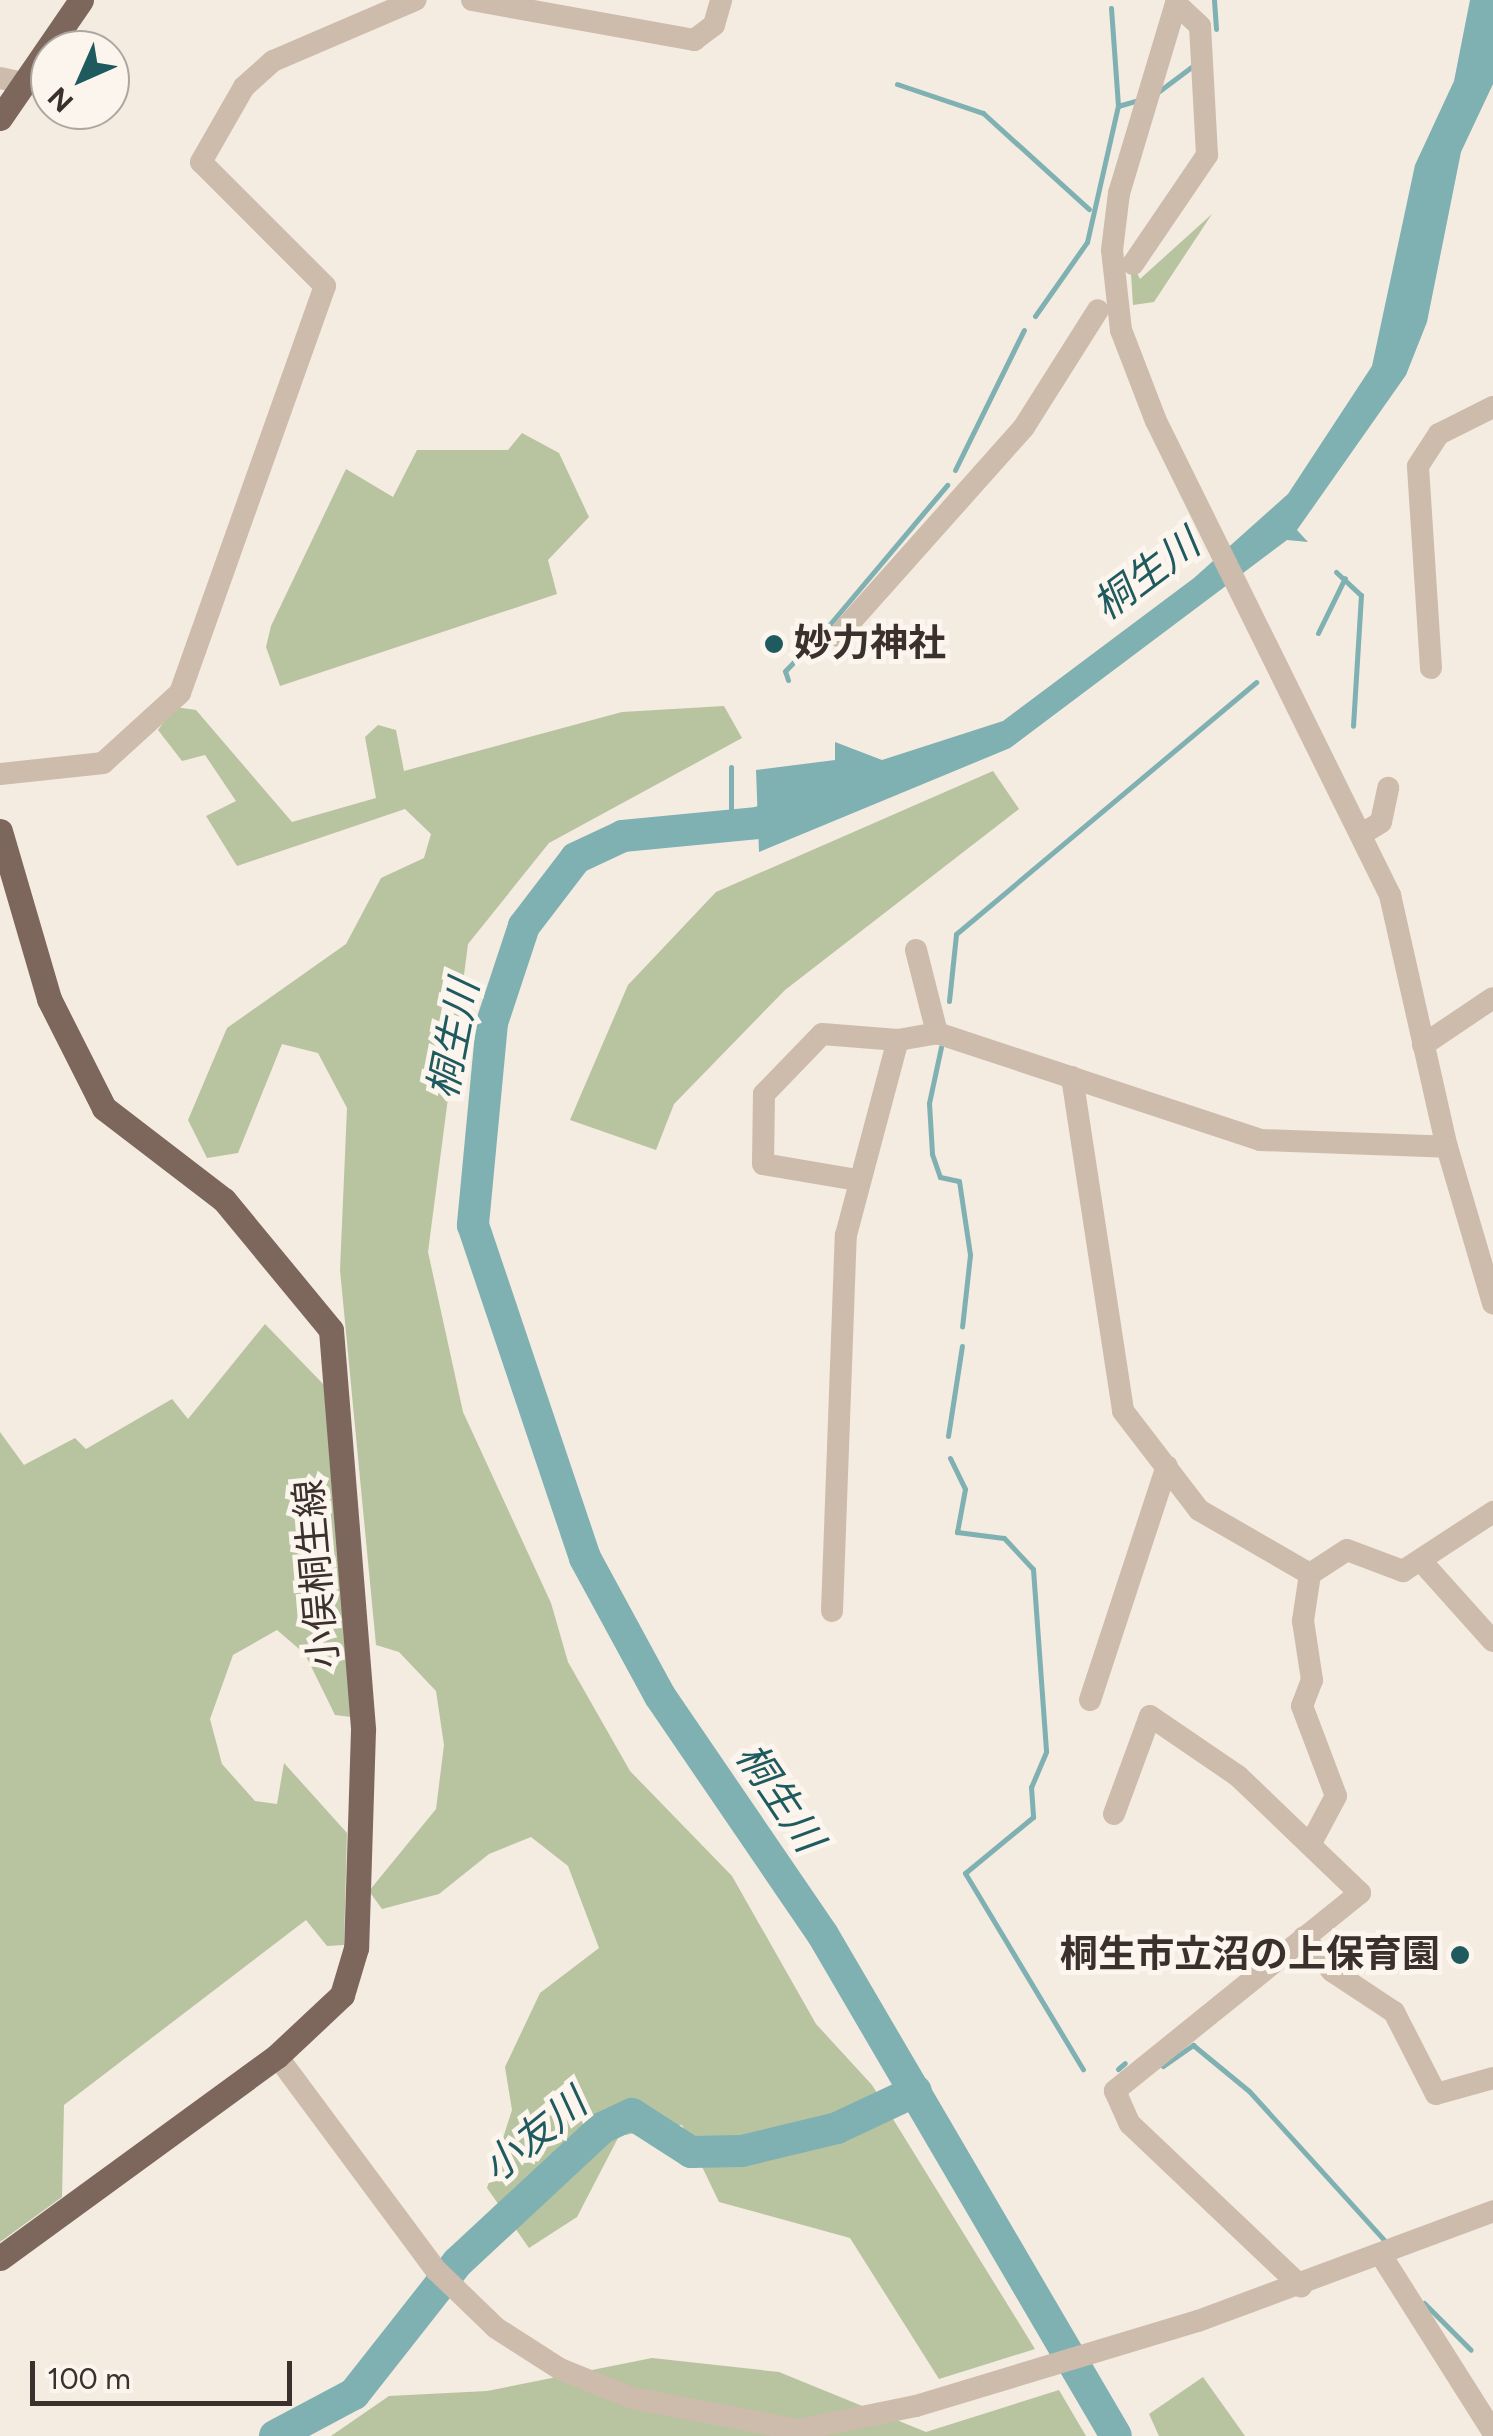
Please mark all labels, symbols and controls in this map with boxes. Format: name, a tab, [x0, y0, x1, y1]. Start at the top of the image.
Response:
north arrow	[30, 30, 130, 130]
text: N	[41, 80, 80, 119]
water label: 桐生川	[1084, 519, 1208, 629]
place label: 妙力神社	[794, 621, 946, 667]
marker: 妙力神社	[763, 633, 785, 655]
water label: 桐生川	[418, 976, 488, 1102]
street label: 小俣桐生線	[286, 1477, 348, 1671]
water label: 桐生川	[727, 1734, 833, 1860]
place label: 桐生市立沼の上保育園	[1060, 1932, 1440, 1978]
marker: 桐生市立沼の上保育園	[1449, 1944, 1471, 1966]
water label: 小友川	[472, 2079, 596, 2191]
scale bar	[35, 2341, 298, 2403]
text: 100 m	[47, 2360, 131, 2397]

